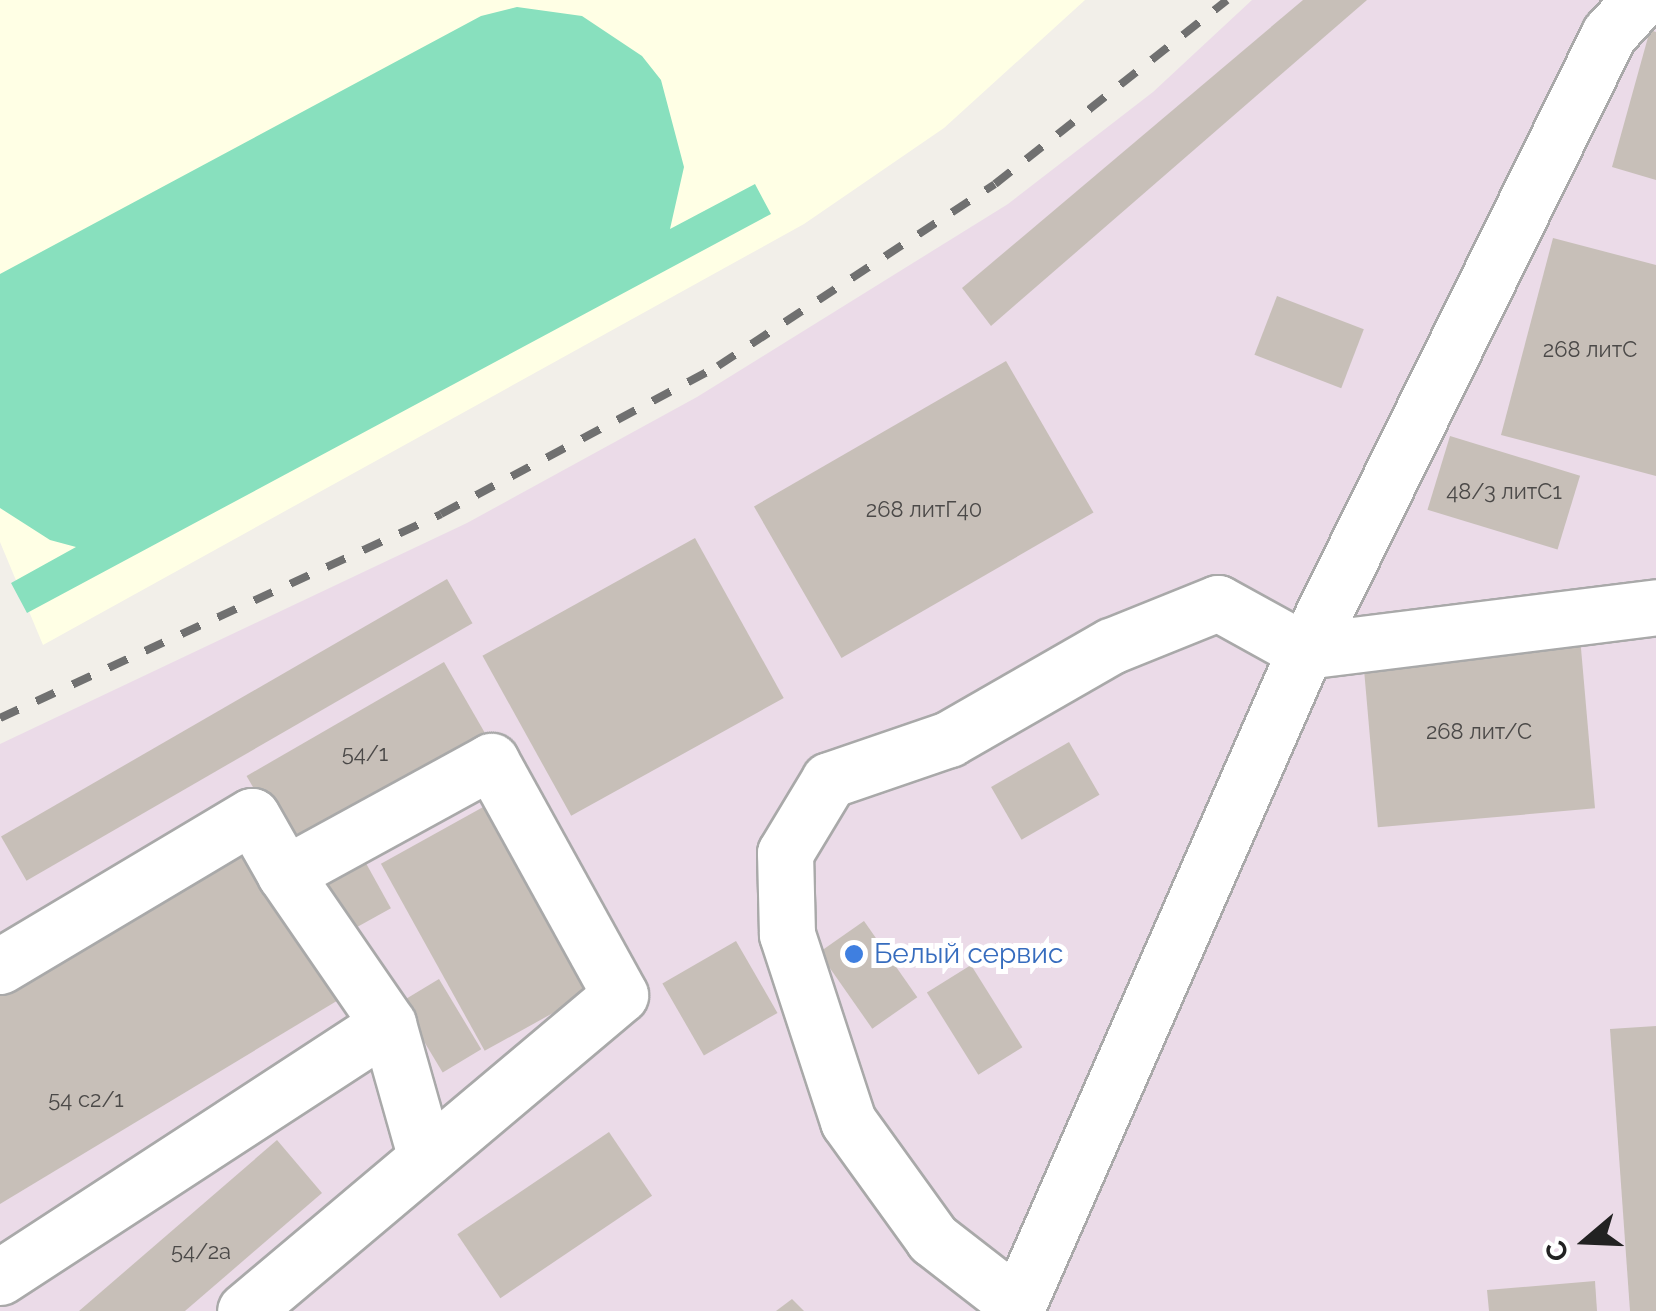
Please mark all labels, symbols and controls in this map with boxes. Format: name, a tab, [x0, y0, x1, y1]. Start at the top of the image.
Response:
house number: 268 литС	[1543, 337, 1637, 363]
house number: 48/3 литС1	[1446, 479, 1562, 505]
house number: 268 литГ40	[866, 497, 982, 523]
house number: 268 лит/С	[1426, 719, 1532, 745]
house number: 54/1	[342, 741, 388, 767]
place label: Белый сервис	[874, 937, 1063, 971]
marker: Белый сервис	[843, 943, 865, 965]
house number: 54 с2/1	[48, 1087, 124, 1113]
north arrow	[1536, 1191, 1636, 1291]
text: С	[1538, 1236, 1576, 1265]
house number: 54/2а	[171, 1239, 231, 1265]

